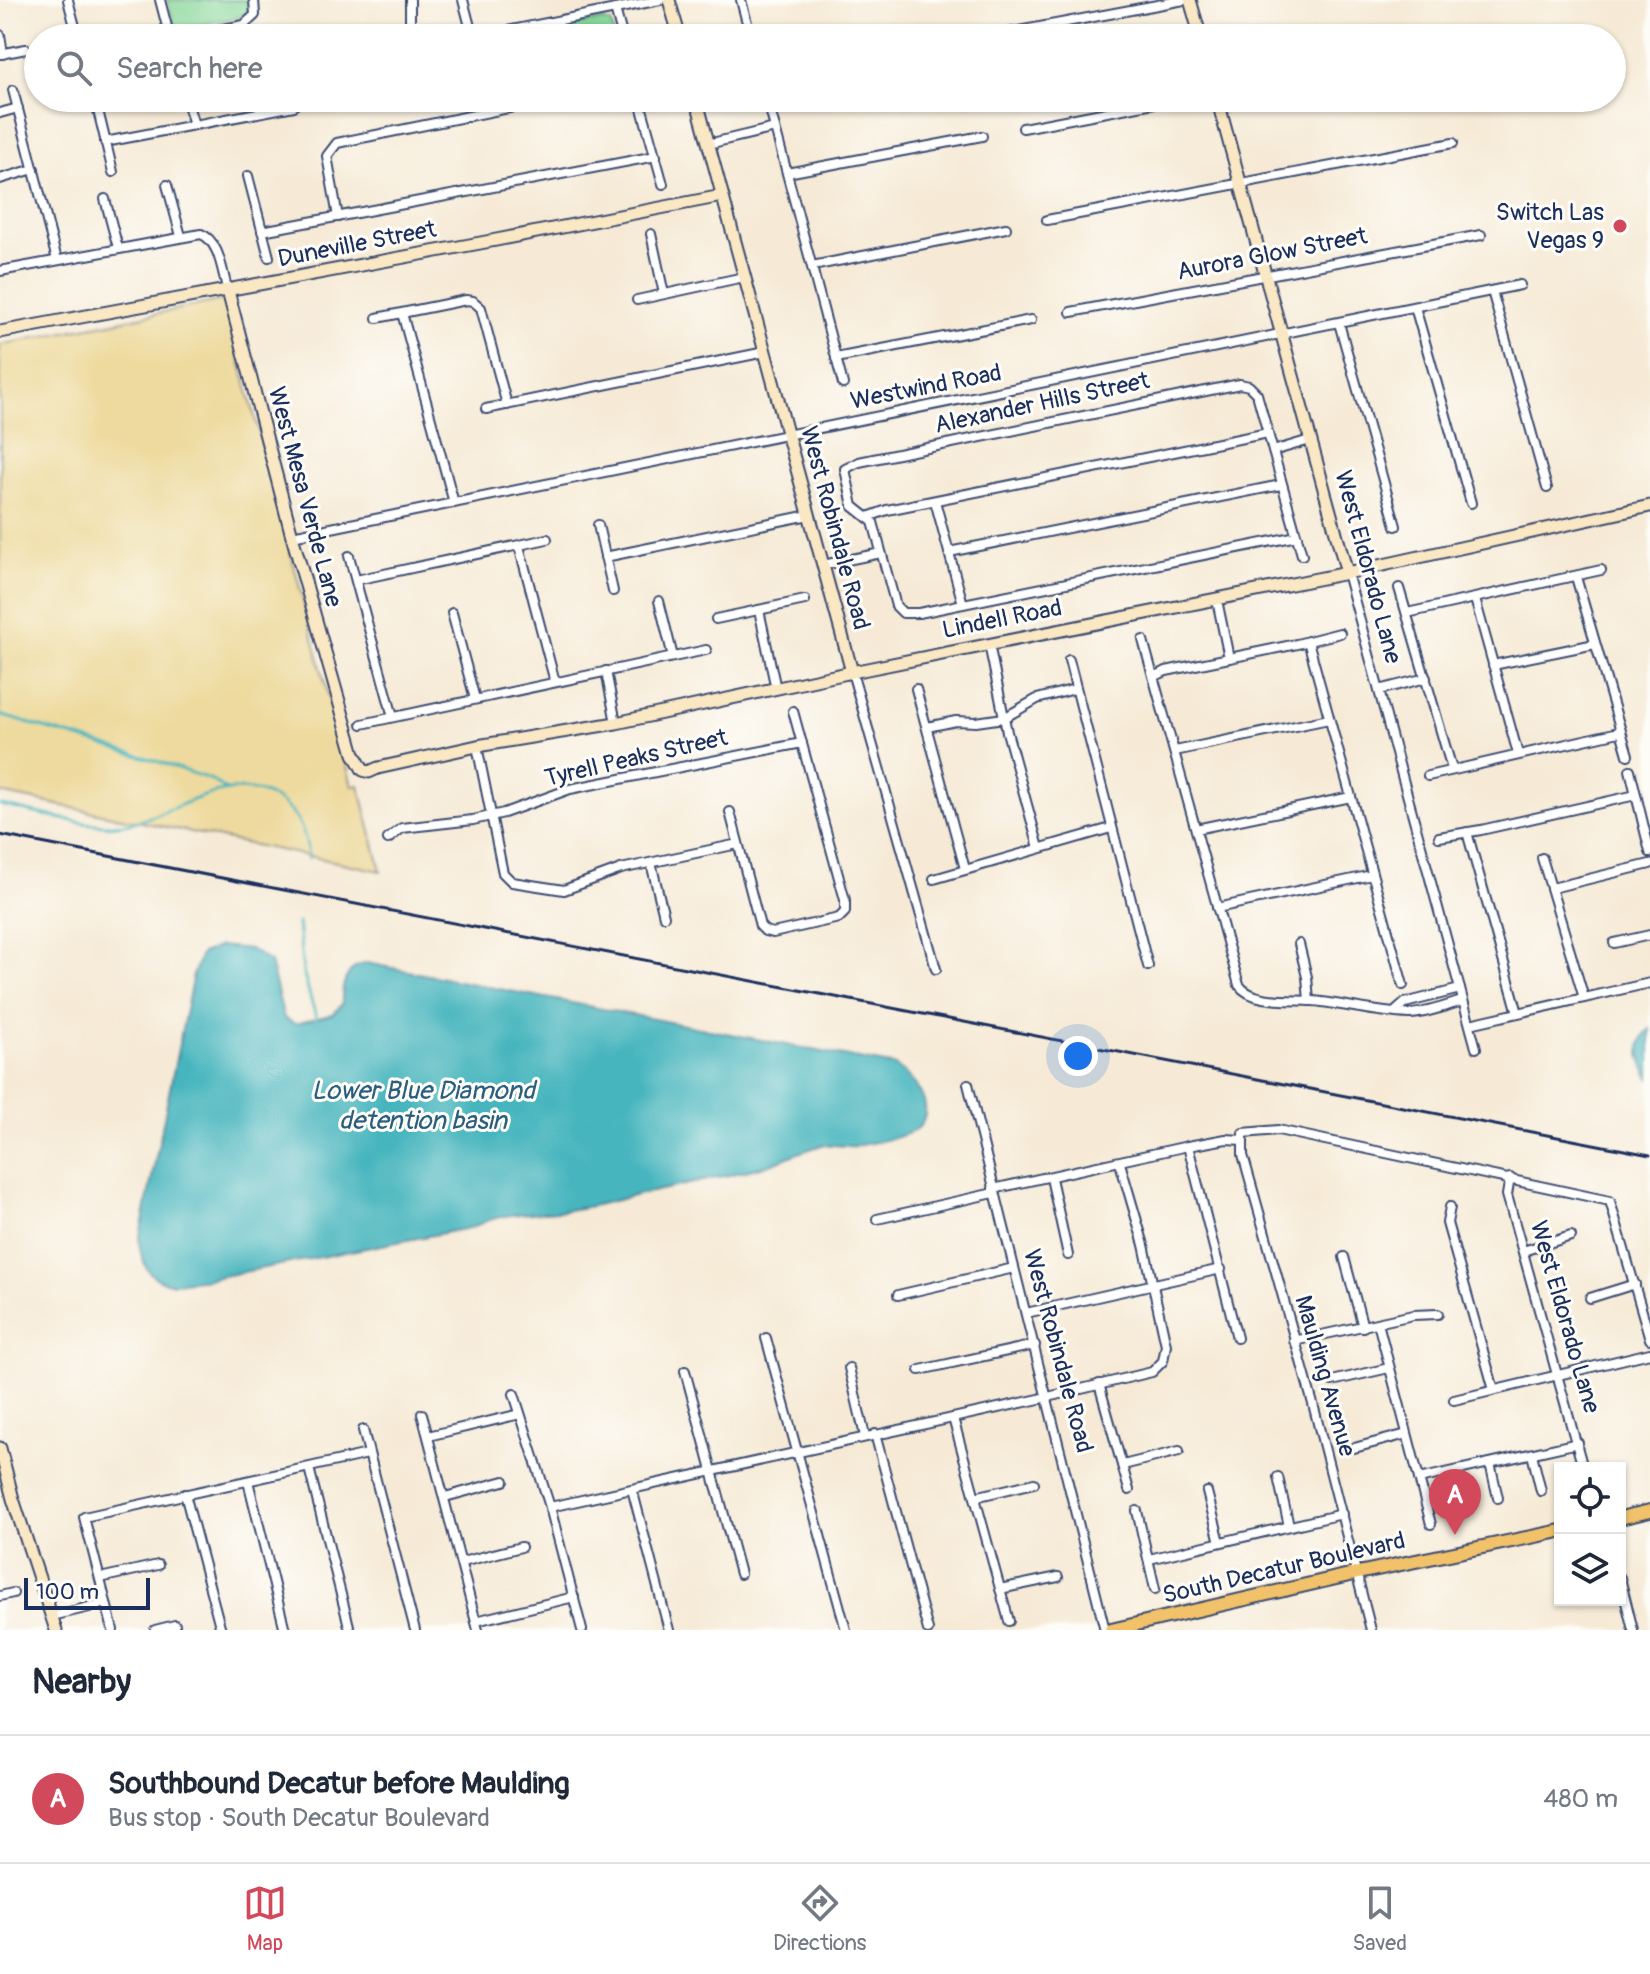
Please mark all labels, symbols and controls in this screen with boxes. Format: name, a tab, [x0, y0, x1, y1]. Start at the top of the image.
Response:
search box	[24, 24, 1626, 112]
icon: search	[52, 46, 96, 90]
text: Search here	[116, 50, 263, 87]
place label: Switch Las Vegas 9	[1496, 198, 1604, 255]
street label: Duneville Street	[275, 214, 439, 274]
marker: Switch Las Vegas 9	[1611, 217, 1629, 235]
street label: Aurora Glow Street	[1174, 221, 1370, 287]
street label: Westwind Road	[848, 358, 1004, 416]
street label: Alexander Hills Street	[932, 366, 1152, 440]
street label: West Mesa Verde Lane	[262, 384, 348, 610]
street label: West Robindale Road	[794, 423, 876, 633]
street label: West Eldorado Lane	[1328, 467, 1408, 667]
street label: Lindell Road	[940, 593, 1064, 645]
street label: Tyrell Peaks Street	[542, 723, 731, 793]
your location	[1058, 1036, 1098, 1076]
water label: Lower Blue Diamond detention basin	[311, 1075, 538, 1137]
street label: West Eldorado Lane	[1524, 1217, 1606, 1417]
street label: West Robindale Road	[1017, 1246, 1099, 1456]
street label: Maulding Avenue	[1288, 1292, 1362, 1460]
map controls	[1554, 1462, 1626, 1606]
button: locate	[1554, 1462, 1626, 1534]
pin: A	[1429, 1469, 1481, 1535]
street label: South Decatur Boulevard	[1160, 1526, 1408, 1610]
button: layers	[1554, 1534, 1626, 1606]
scale bar	[24, 1574, 150, 1610]
text: 100 m	[36, 1578, 99, 1606]
text: Nearby	[32, 1661, 131, 1704]
text: Southbound Decatur before Maulding	[108, 1765, 570, 1802]
text: A	[50, 1783, 66, 1815]
text: 480 m	[1543, 1783, 1618, 1815]
text: Bus stop · South Decatur Boulevard	[108, 1802, 490, 1834]
tab: Map	[243, 1881, 287, 1957]
tab: Directions	[773, 1881, 866, 1957]
tab: Saved	[1352, 1881, 1407, 1957]

